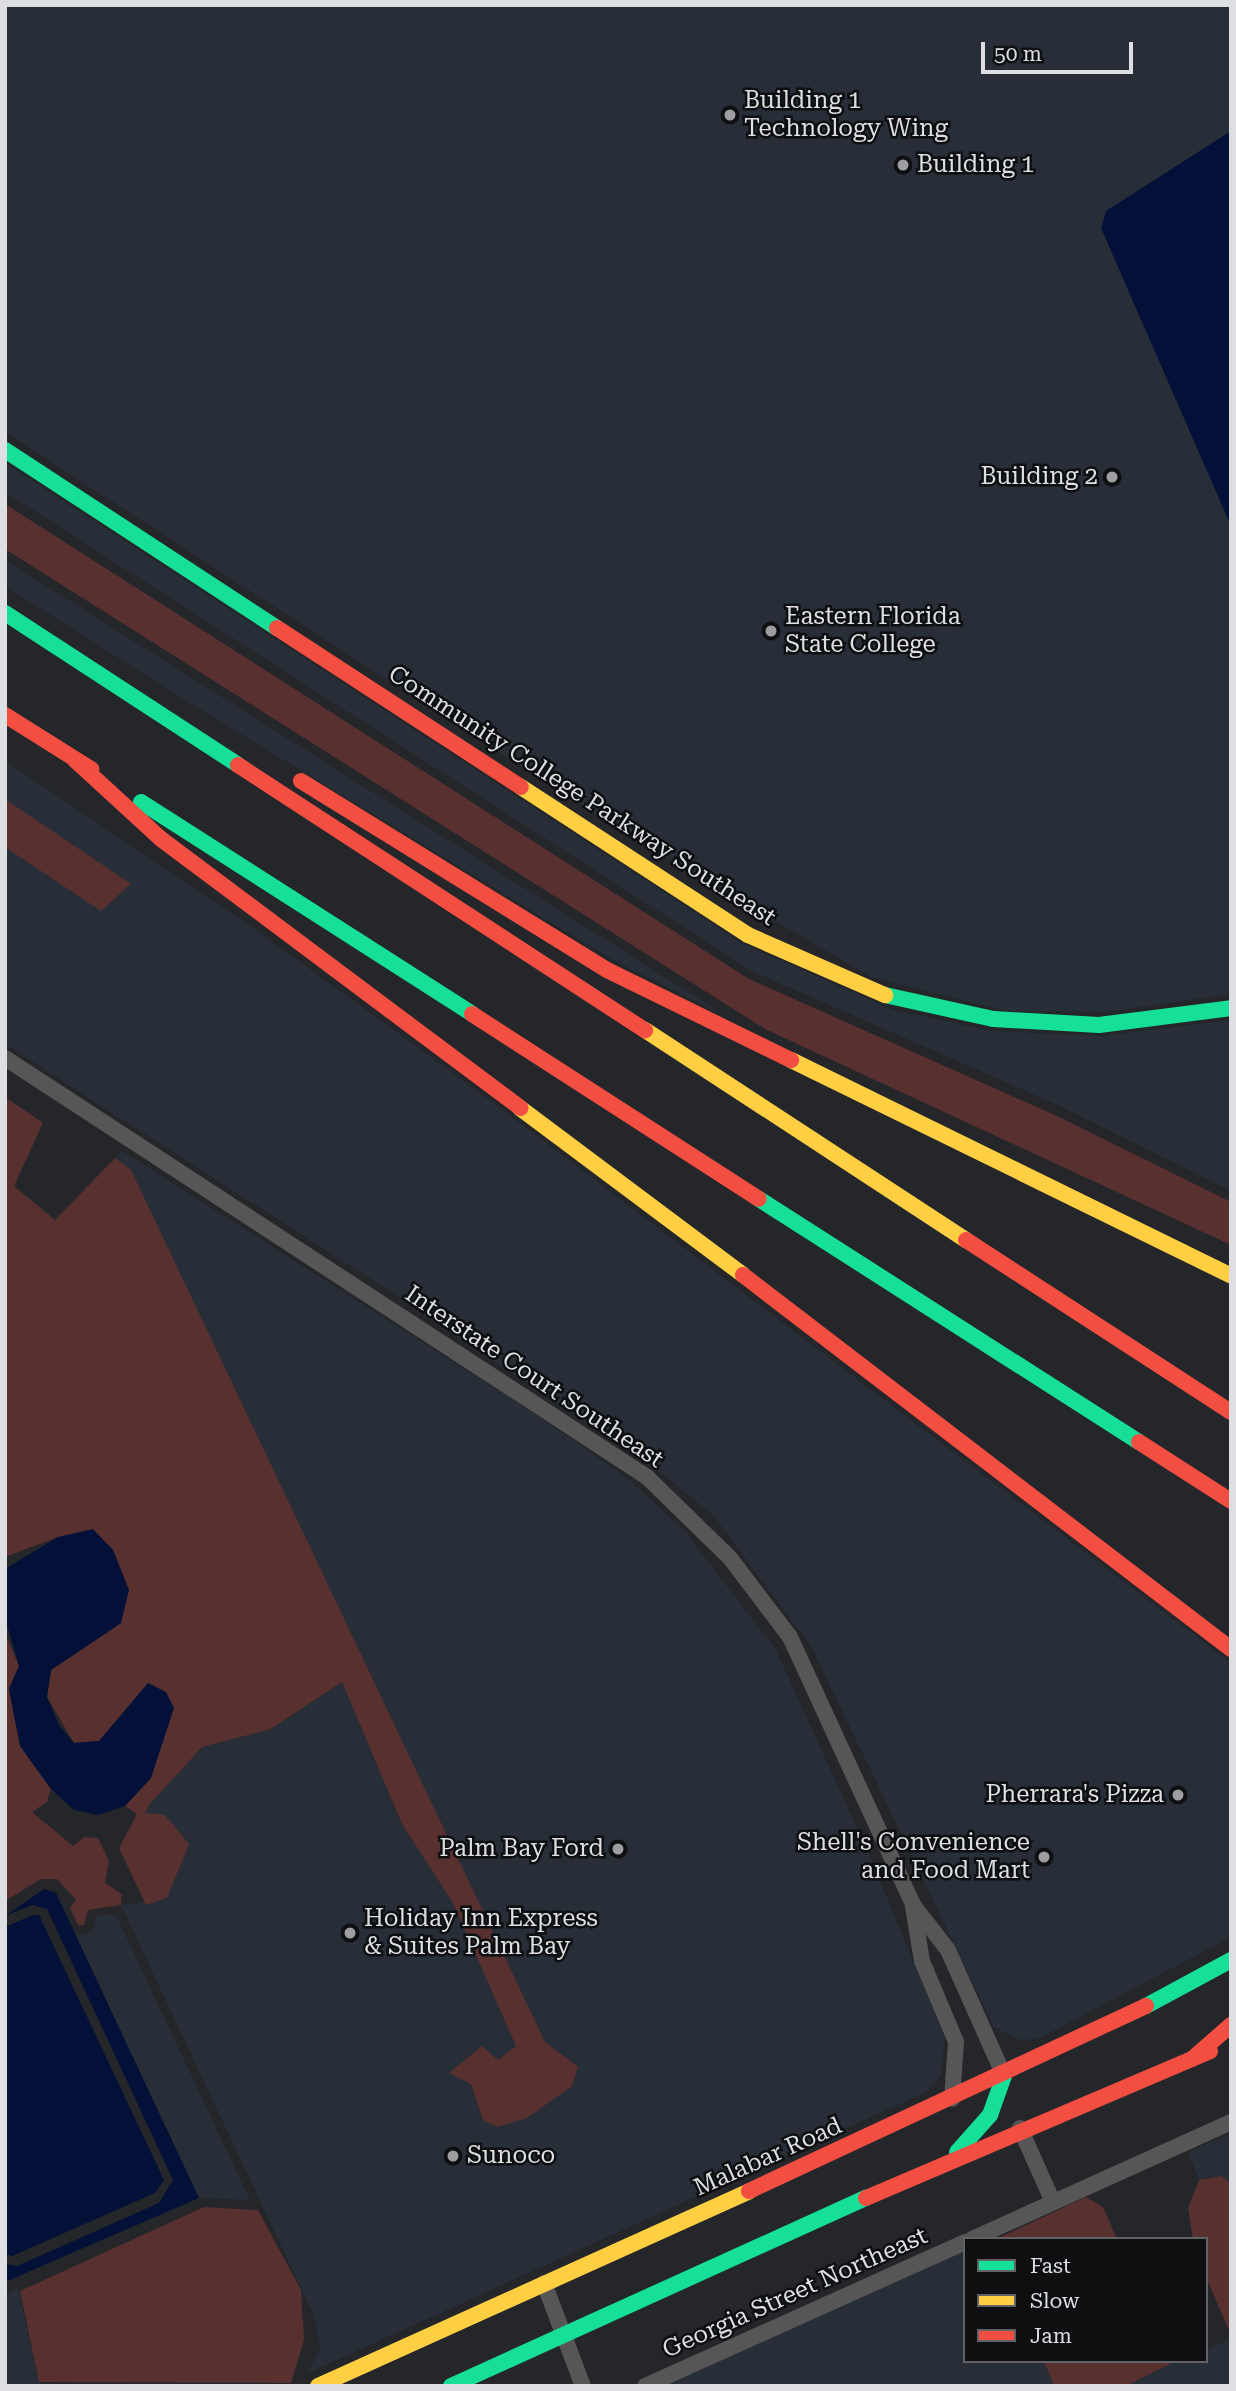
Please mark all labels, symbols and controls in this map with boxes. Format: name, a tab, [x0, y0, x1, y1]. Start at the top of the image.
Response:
scale bar	[984, 28, 1136, 72]
text: 50 m	[994, 42, 1042, 66]
place label: Building 1 Technology Wing	[744, 87, 948, 143]
marker: Building 1 Technology Wing	[722, 107, 738, 123]
place label: Building 1	[917, 151, 1035, 179]
marker: Building 1	[895, 157, 911, 173]
place label: Building 2	[980, 463, 1098, 491]
marker: Building 2	[1104, 469, 1120, 485]
place label: Eastern Florida State College	[785, 603, 961, 659]
marker: Eastern Florida State College	[763, 623, 779, 639]
street label: Community College Parkway Southeast	[383, 660, 781, 932]
street label: Interstate Court Southeast	[399, 1280, 669, 1474]
place label: Pherrara's Pizza	[985, 1781, 1164, 1809]
marker: Pherrara's Pizza	[1170, 1787, 1186, 1803]
place label: Shell's Convenience and Food Mart	[797, 1829, 1030, 1885]
place label: Palm Bay Ford	[439, 1835, 604, 1863]
marker: Palm Bay Ford	[610, 1841, 626, 1857]
marker: Shell's Convenience and Food Mart	[1036, 1849, 1052, 1865]
place label: Holiday Inn Express & Suites Palm Bay	[364, 1905, 598, 1961]
marker: Holiday Inn Express & Suites Palm Bay	[342, 1925, 358, 1941]
street label: Malabar Road	[689, 2111, 847, 2203]
place label: Sunoco	[467, 2142, 555, 2170]
marker: Sunoco	[445, 2148, 461, 2164]
street label: Georgia Street Northeast	[658, 2222, 932, 2364]
legend	[963, 2237, 1208, 2363]
text: Fast	[1030, 2254, 1071, 2278]
text: Slow	[1030, 2289, 1079, 2313]
text: Jam	[1030, 2324, 1072, 2348]

